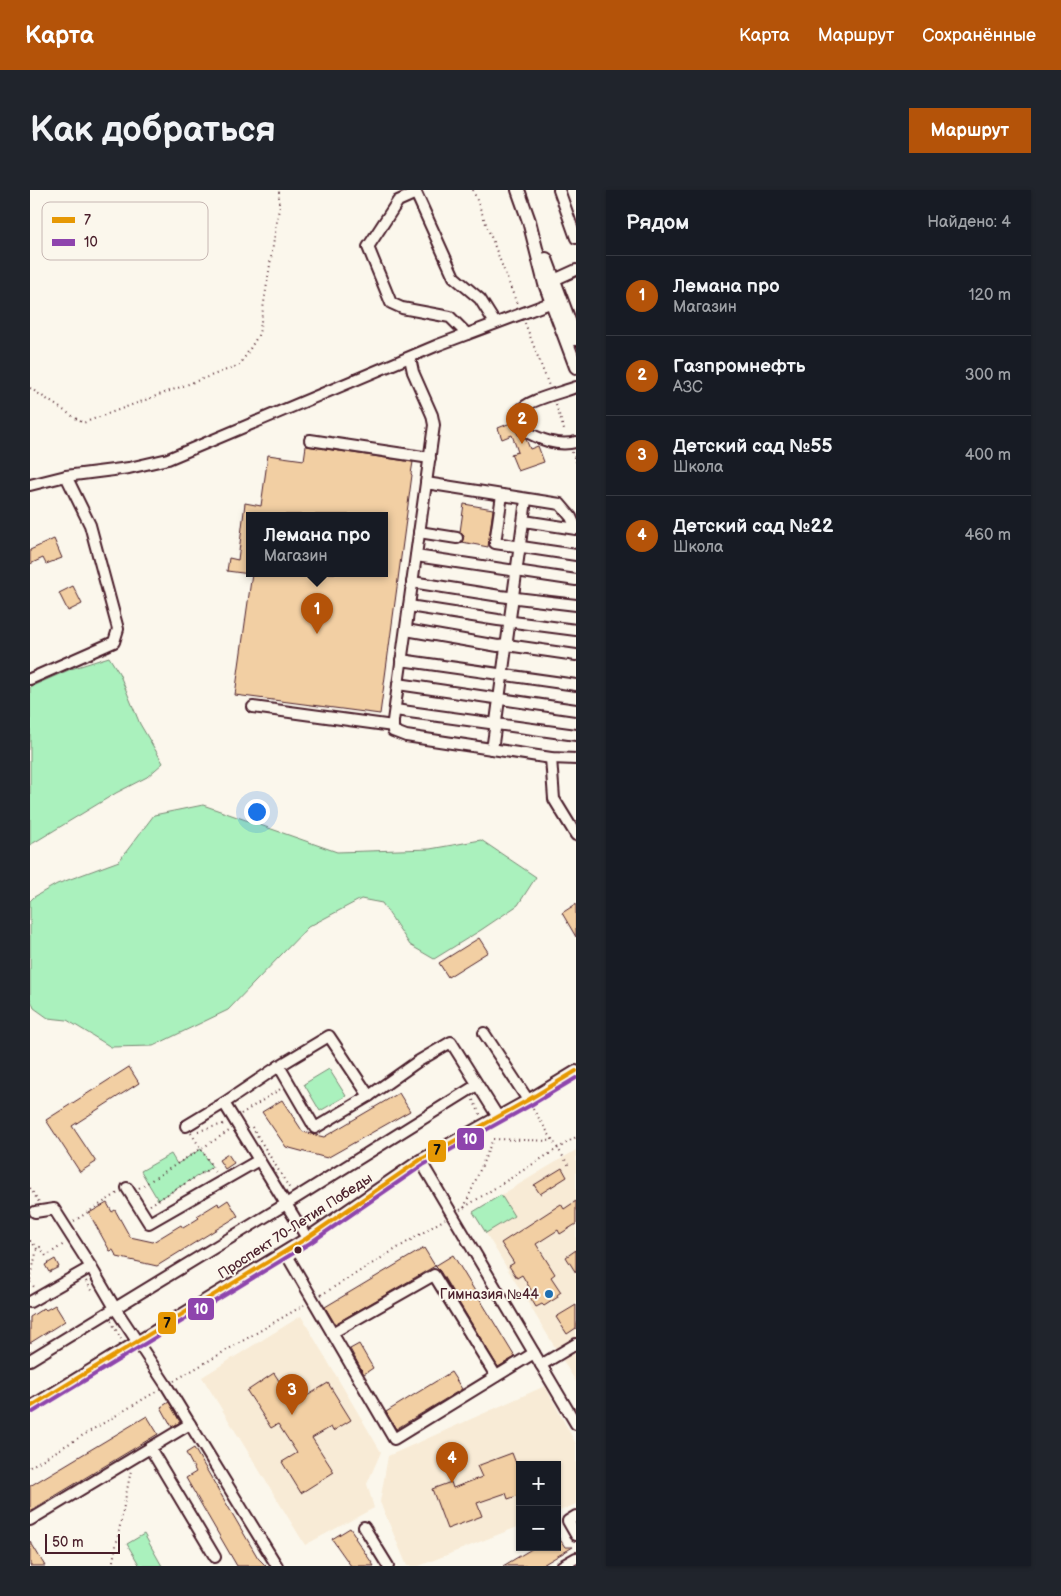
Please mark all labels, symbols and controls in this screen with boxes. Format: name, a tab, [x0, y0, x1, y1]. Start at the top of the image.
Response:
text: Карта	[25, 21, 94, 50]
text: Карта	[739, 25, 790, 46]
text: Маршрут	[818, 25, 894, 46]
text: Сохранённые	[922, 25, 1036, 46]
button: Маршрут	[909, 108, 1031, 153]
text: Как добраться	[30, 109, 276, 152]
legend	[42, 202, 208, 260]
text: Рядом	[626, 210, 689, 235]
text: 7	[84, 212, 91, 229]
text: Найдено: 4	[927, 213, 1011, 232]
text: 10	[84, 234, 98, 251]
text: Лемана про	[673, 275, 780, 298]
text: 1	[639, 286, 645, 305]
text: 120 m	[968, 286, 1011, 305]
text: Магазин	[673, 298, 737, 317]
text: Газпромнефть	[673, 355, 805, 378]
text: 2	[637, 366, 647, 385]
text: 300 m	[965, 366, 1011, 385]
text: АЗС	[673, 378, 703, 397]
pin: 2	[506, 403, 538, 444]
text: Детский сад №55	[673, 435, 833, 458]
text: 3	[637, 446, 647, 465]
text: 400 m	[965, 446, 1011, 465]
text: Школа	[673, 458, 723, 477]
popup	[246, 512, 388, 577]
text: Детский сад №22	[673, 515, 833, 538]
text: Лемана про	[264, 524, 370, 547]
text: 4	[637, 526, 647, 545]
text: 460 m	[965, 526, 1011, 545]
text: Школа	[673, 538, 723, 557]
text: Магазин	[264, 547, 328, 566]
pin: 1	[301, 593, 333, 634]
your location	[244, 799, 270, 825]
line badge: 10	[456, 1127, 485, 1151]
text: 10	[463, 1131, 478, 1148]
line badge: 7	[427, 1139, 447, 1163]
text: 7	[433, 1142, 441, 1159]
street label: Проспект 70-Летия Победы	[215, 1170, 375, 1282]
unlabelled marker	[293, 1245, 303, 1255]
place label: Гимназия №44	[440, 1286, 539, 1303]
marker: Гимназия №44	[543, 1288, 555, 1300]
line badge: 10	[187, 1297, 215, 1321]
text: 10	[194, 1301, 209, 1318]
line badge: 7	[157, 1311, 177, 1335]
text: 7	[163, 1315, 171, 1332]
pin: 3	[276, 1374, 308, 1415]
pin: 4	[436, 1442, 468, 1483]
map controls	[516, 1461, 561, 1551]
button: +	[516, 1461, 561, 1506]
button: −	[516, 1506, 561, 1551]
scale bar	[45, 1531, 120, 1554]
text: 50 m	[52, 1534, 84, 1551]

